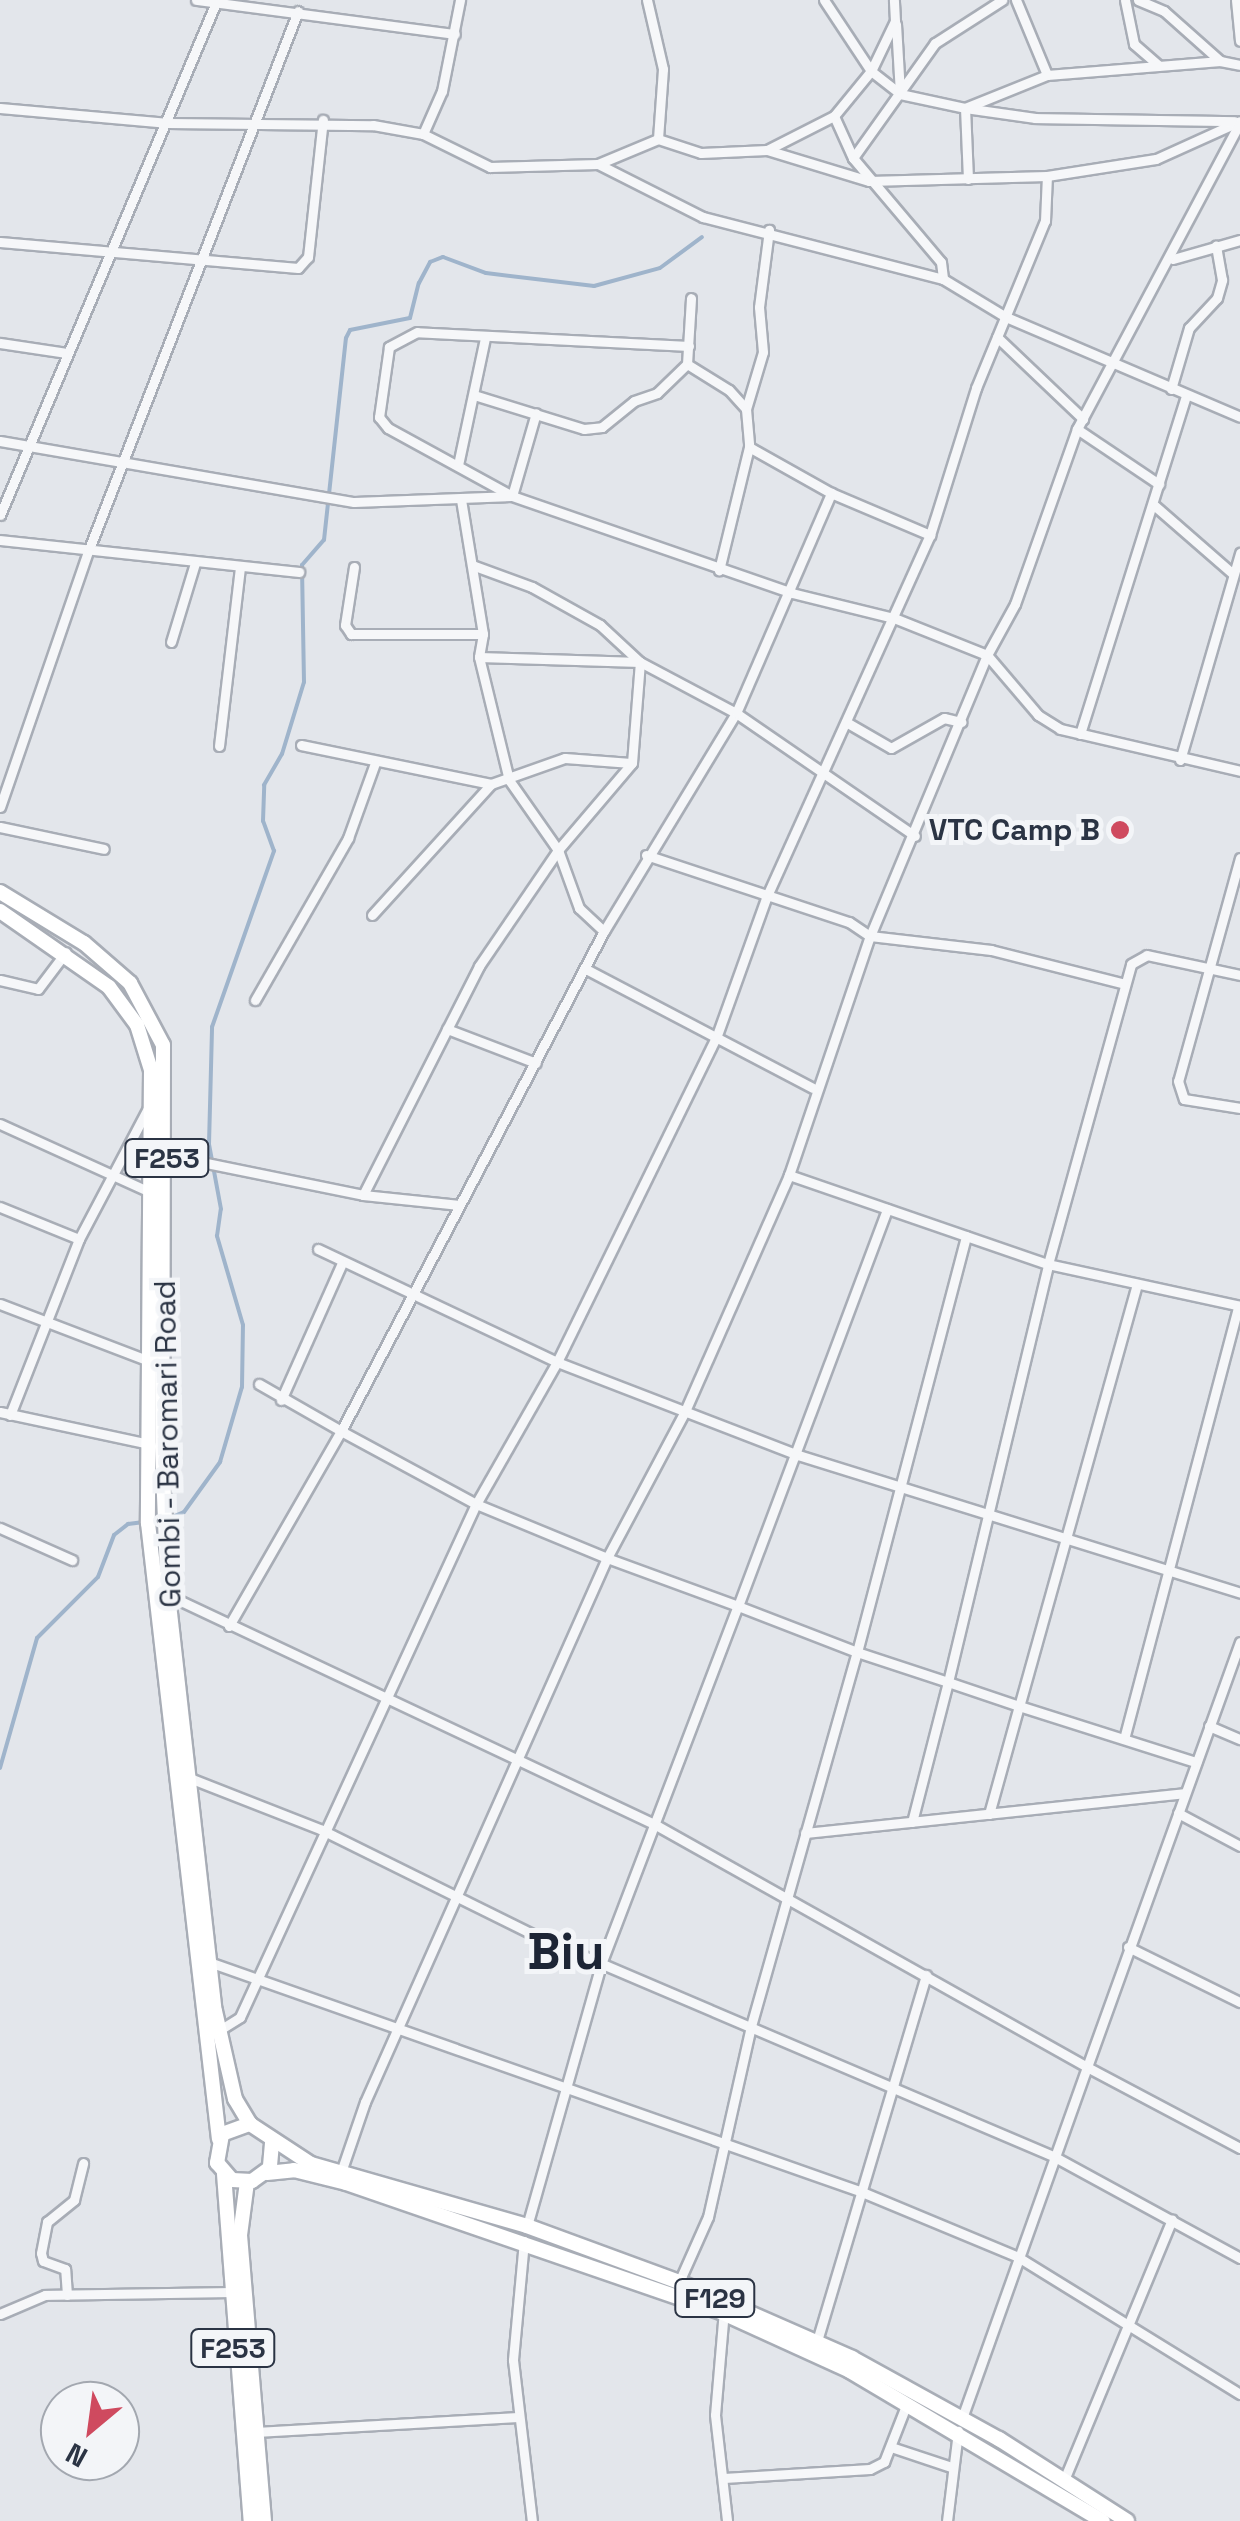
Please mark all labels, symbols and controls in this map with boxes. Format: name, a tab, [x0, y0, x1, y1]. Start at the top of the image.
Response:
place label: VTC Camp B	[929, 812, 1100, 848]
marker: VTC Camp B	[1109, 819, 1131, 841]
road number: F253	[122, 1135, 212, 1181]
street label: Gombi - Baromari Road	[147, 1279, 189, 1609]
district label: Biu	[527, 1923, 605, 1983]
road number: F129	[672, 2275, 758, 2321]
road number: F253	[188, 2325, 278, 2371]
north arrow	[40, 2381, 140, 2481]
text: N	[59, 2435, 93, 2476]

